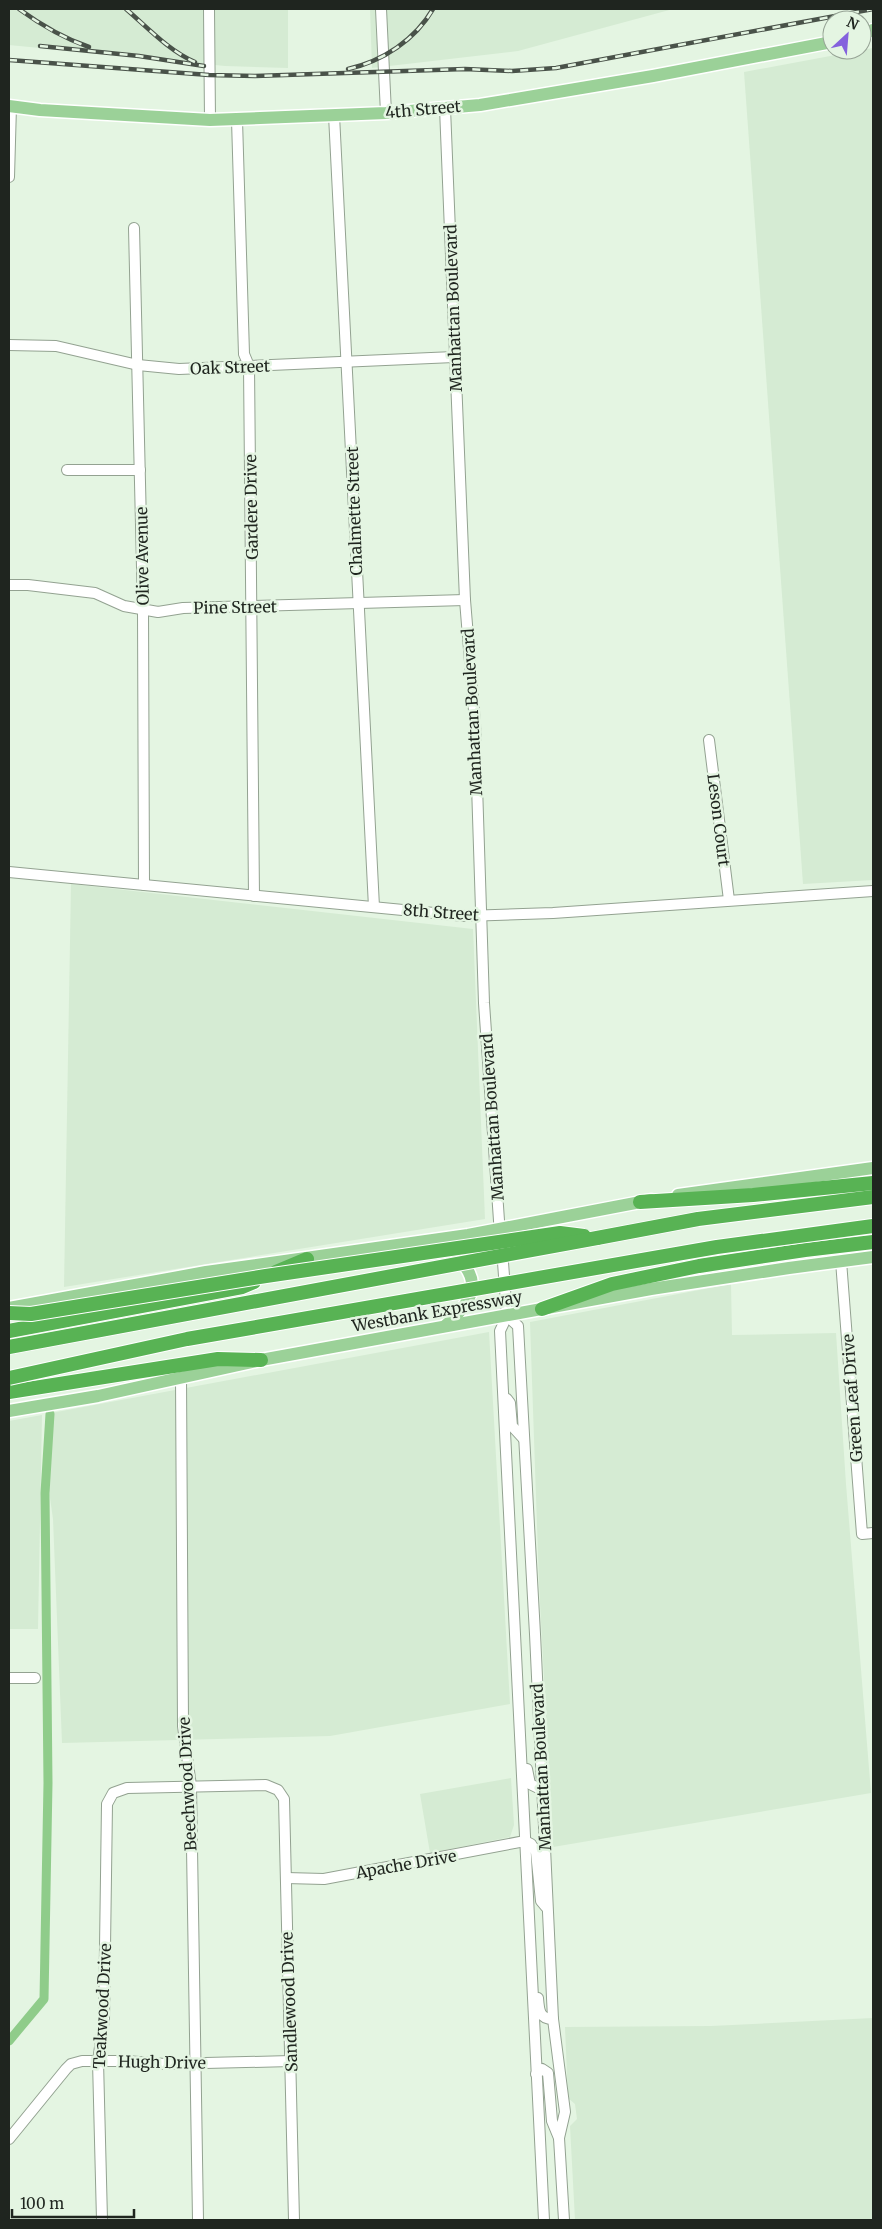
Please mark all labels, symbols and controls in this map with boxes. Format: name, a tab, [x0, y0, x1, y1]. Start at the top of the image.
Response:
north arrow	[822, 10, 872, 60]
text: N	[844, 13, 862, 34]
street label: 4th Street	[384, 96, 462, 122]
street label: Manhattan Boulevard	[440, 224, 466, 392]
street label: Oak Street	[190, 356, 271, 378]
street label: Chalmette Street	[342, 445, 366, 576]
street label: Gardere Drive	[240, 454, 262, 560]
street label: Olive Avenue	[131, 507, 153, 605]
street label: Pine Street	[193, 596, 278, 618]
street label: Manhattan Boulevard	[458, 628, 486, 796]
street label: Leson Court	[703, 773, 735, 868]
street label: 8th Street	[402, 899, 480, 925]
street label: Manhattan Boulevard	[476, 1032, 508, 1201]
street label: Westbank Expressway	[349, 1286, 524, 1336]
street label: Green Leaf Drive	[838, 1333, 866, 1463]
street label: Manhattan Boulevard	[527, 1683, 555, 1851]
street label: Beechwood Drive	[173, 1716, 201, 1852]
street label: Apache Drive	[353, 1845, 458, 1883]
street label: Sandlewood Drive	[277, 1932, 301, 2072]
street label: Teakwood Drive	[89, 1943, 115, 2069]
street label: Hugh Drive	[118, 2051, 206, 2073]
scale bar	[12, 2186, 135, 2218]
text: 100 m	[20, 2194, 64, 2213]

